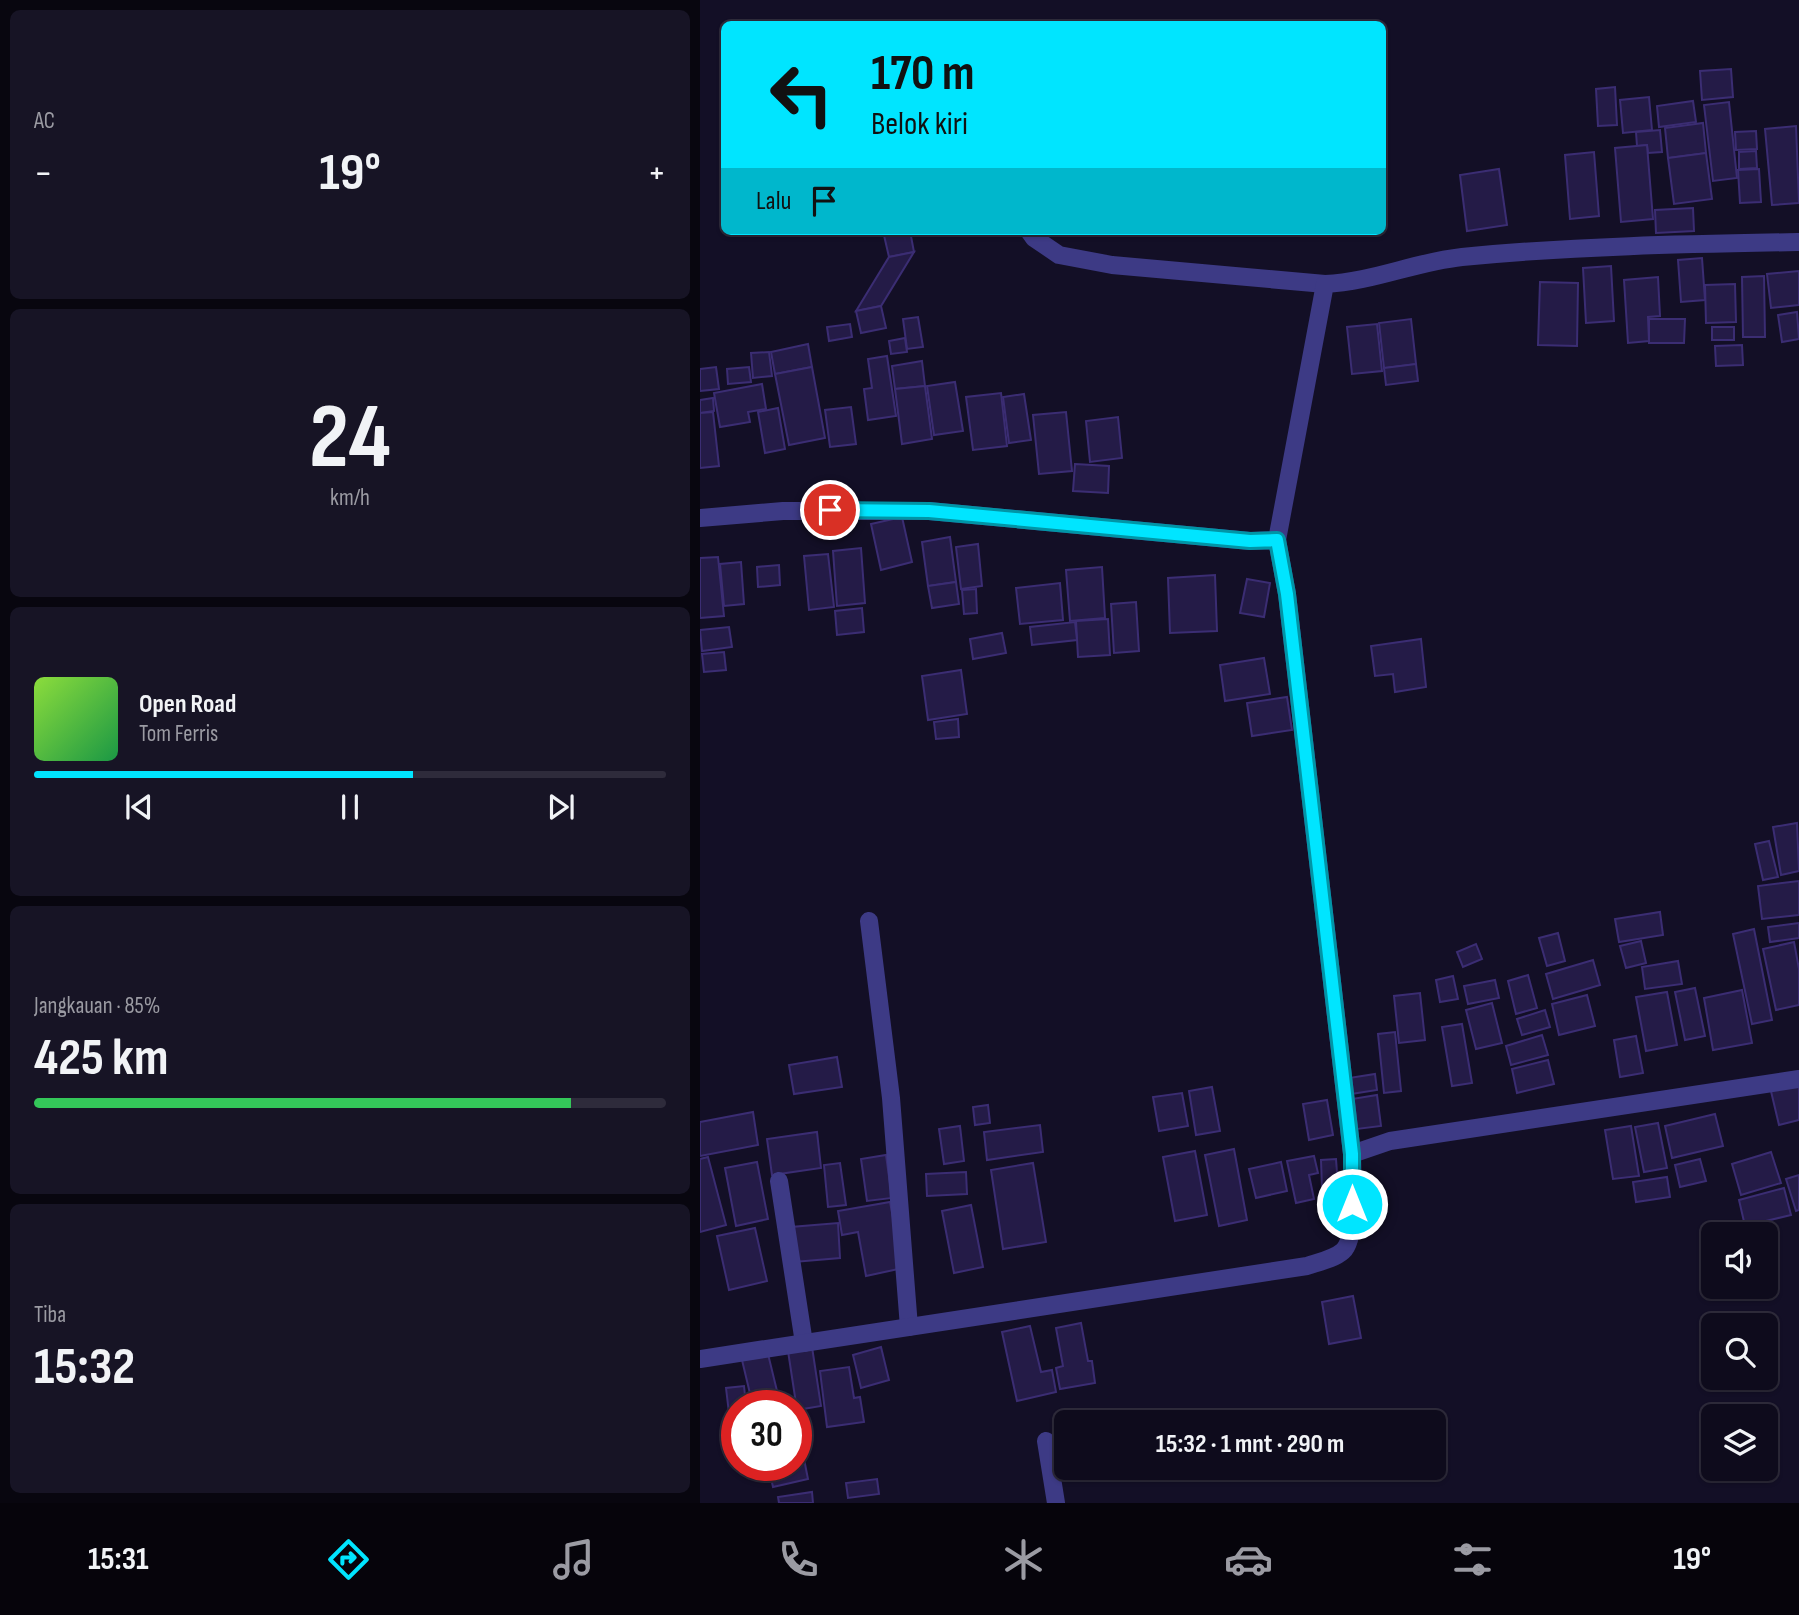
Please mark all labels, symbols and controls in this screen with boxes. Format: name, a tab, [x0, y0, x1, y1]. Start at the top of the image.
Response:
text: 170 m	[871, 45, 975, 104]
icon: left	[756, 49, 847, 140]
text: Belok kiri	[871, 105, 968, 144]
text: AC	[34, 107, 55, 135]
text: 19°	[319, 142, 381, 205]
text: −	[34, 151, 53, 196]
text: +	[647, 151, 666, 196]
icon: arrive	[805, 182, 843, 220]
text: Lalu	[756, 186, 791, 217]
text: 24	[309, 384, 391, 493]
pin	[800, 480, 860, 540]
text: km/h	[330, 484, 370, 512]
icon: arrive	[811, 491, 849, 529]
text: Open Road	[139, 689, 236, 720]
text: Tom Ferris	[139, 720, 218, 748]
icon: previous	[120, 788, 158, 826]
icon: pause	[331, 788, 369, 826]
icon: next	[542, 788, 580, 826]
text: Jangkauan · 85%	[34, 992, 160, 1020]
text: 425 km	[34, 1027, 168, 1090]
position arrow	[1315, 1167, 1389, 1241]
map controls	[1701, 1222, 1778, 1481]
button: sound	[1701, 1222, 1778, 1299]
text: Tiba	[34, 1301, 66, 1329]
button: search	[1701, 1313, 1778, 1390]
text: 15:32	[34, 1336, 135, 1399]
speed limit sign: 30	[721, 1390, 812, 1481]
button: layers	[1701, 1404, 1778, 1481]
text: 15:32 · 1 mnt · 290 m	[1156, 1429, 1344, 1460]
icon: directions	[324, 1535, 373, 1584]
icon: music	[549, 1535, 598, 1584]
icon: phone	[774, 1535, 823, 1584]
icon: climate	[999, 1535, 1048, 1584]
icon: car	[1224, 1535, 1273, 1584]
icon: filters	[1448, 1535, 1497, 1584]
text: 15:31	[88, 1540, 149, 1579]
text: 19°	[1673, 1540, 1711, 1579]

